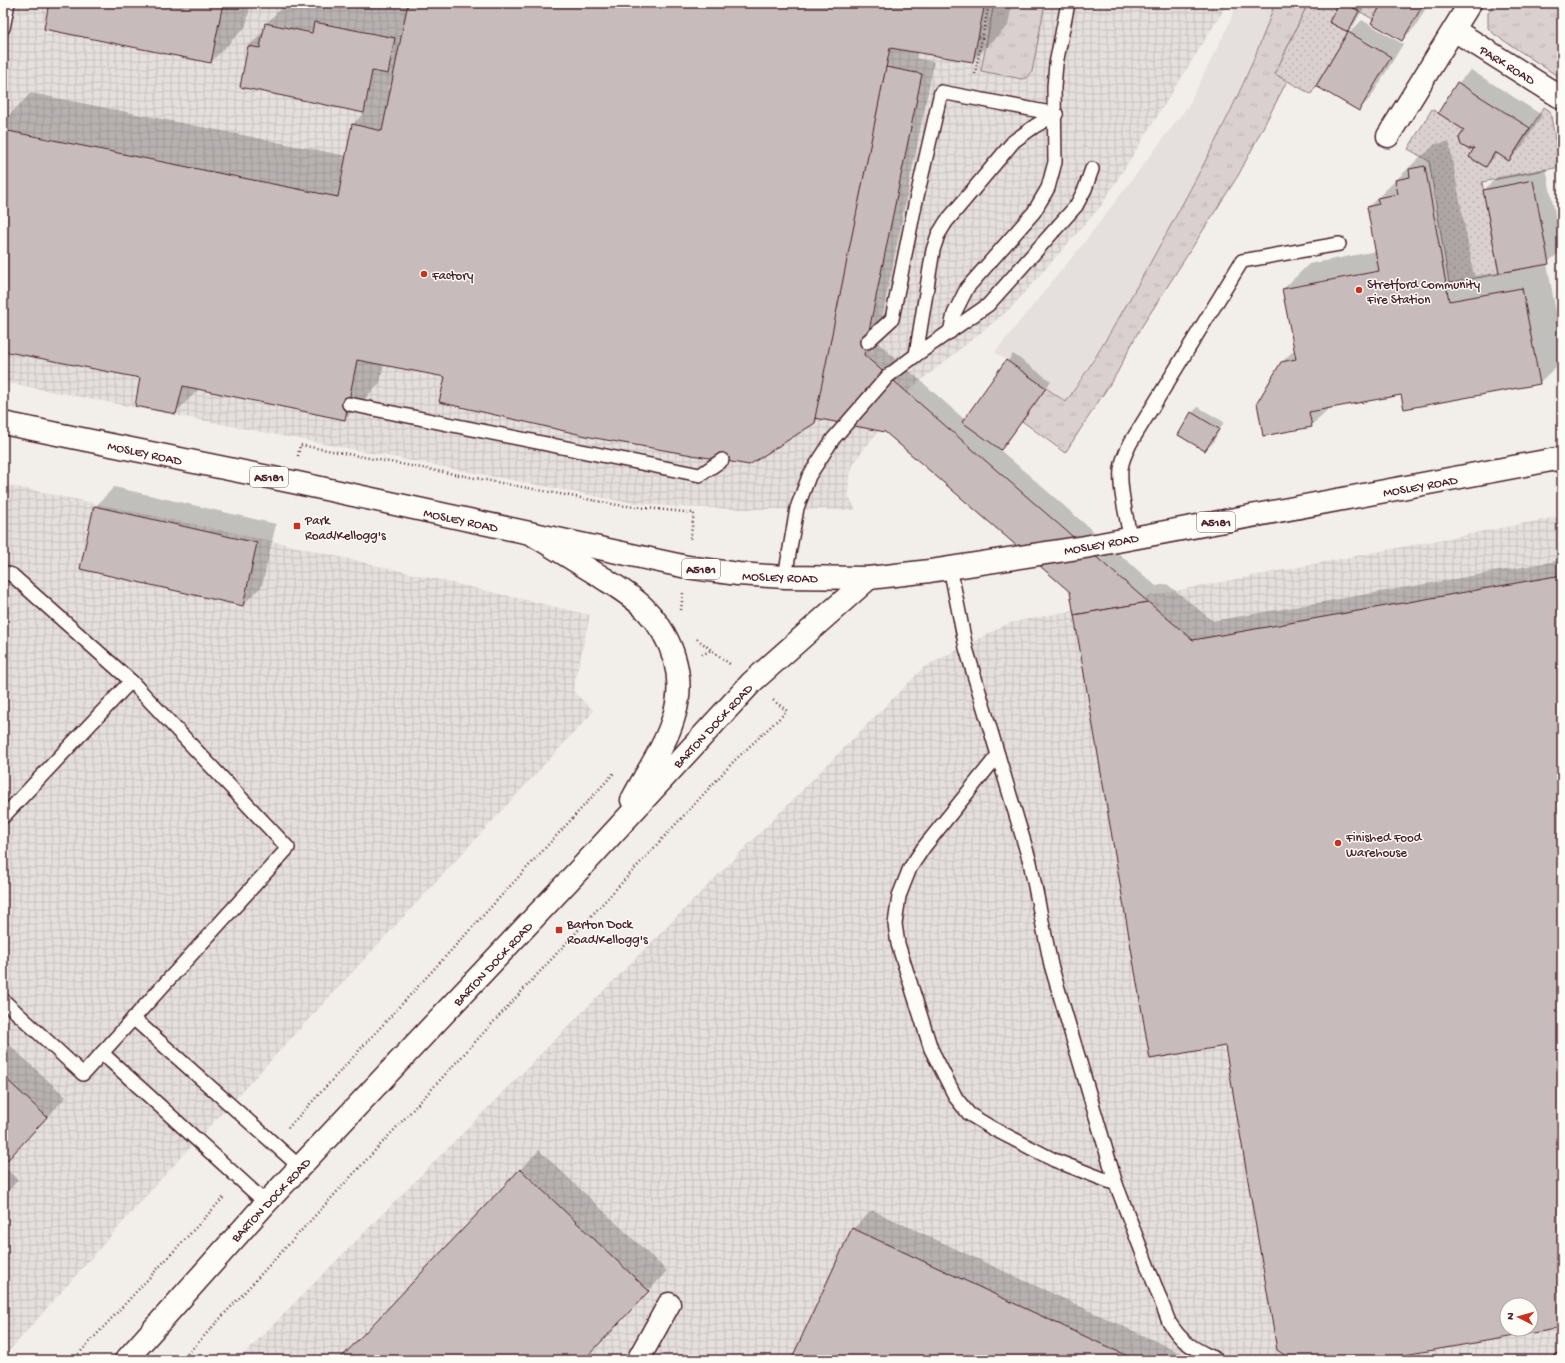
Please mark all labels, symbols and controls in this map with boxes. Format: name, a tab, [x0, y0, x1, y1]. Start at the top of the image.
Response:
street label: PARK ROAD	[1475, 43, 1538, 89]
marker: Factory	[419, 269, 429, 279]
place label: Factory	[431, 269, 474, 284]
place label: Stretford Community Fire Station	[1366, 278, 1481, 308]
marker: Stretford Community Fire Station	[1354, 285, 1364, 295]
street label: MOSLEY ROAD	[106, 439, 184, 470]
road number: A5181	[250, 467, 288, 487]
street label: MOSLEY ROAD	[1382, 473, 1459, 501]
street label: MOSLEY ROAD	[422, 506, 500, 537]
road number: A5181	[1197, 512, 1235, 532]
place label: Park Road/Kellogg's	[304, 514, 387, 544]
marker: Park Road/Kellogg's	[292, 521, 302, 531]
street label: MOSLEY ROAD	[1063, 531, 1140, 559]
road number: A5181	[682, 559, 720, 579]
street label: MOSLEY ROAD	[742, 570, 818, 587]
street label: BARTON DOCK ROAD	[670, 681, 757, 773]
place label: Finished Food Warehouse	[1345, 831, 1423, 861]
marker: Finished Food Warehouse	[1333, 838, 1343, 848]
place label: Barton Dock Road/Kellogg's	[566, 918, 649, 948]
street label: BARTON DOCK ROAD	[450, 919, 537, 1011]
marker: Barton Dock Road/Kellogg's	[554, 925, 564, 935]
street label: BARTON DOCK ROAD	[228, 1155, 315, 1247]
north arrow	[1499, 1297, 1539, 1337]
text: N	[1505, 1312, 1517, 1320]

